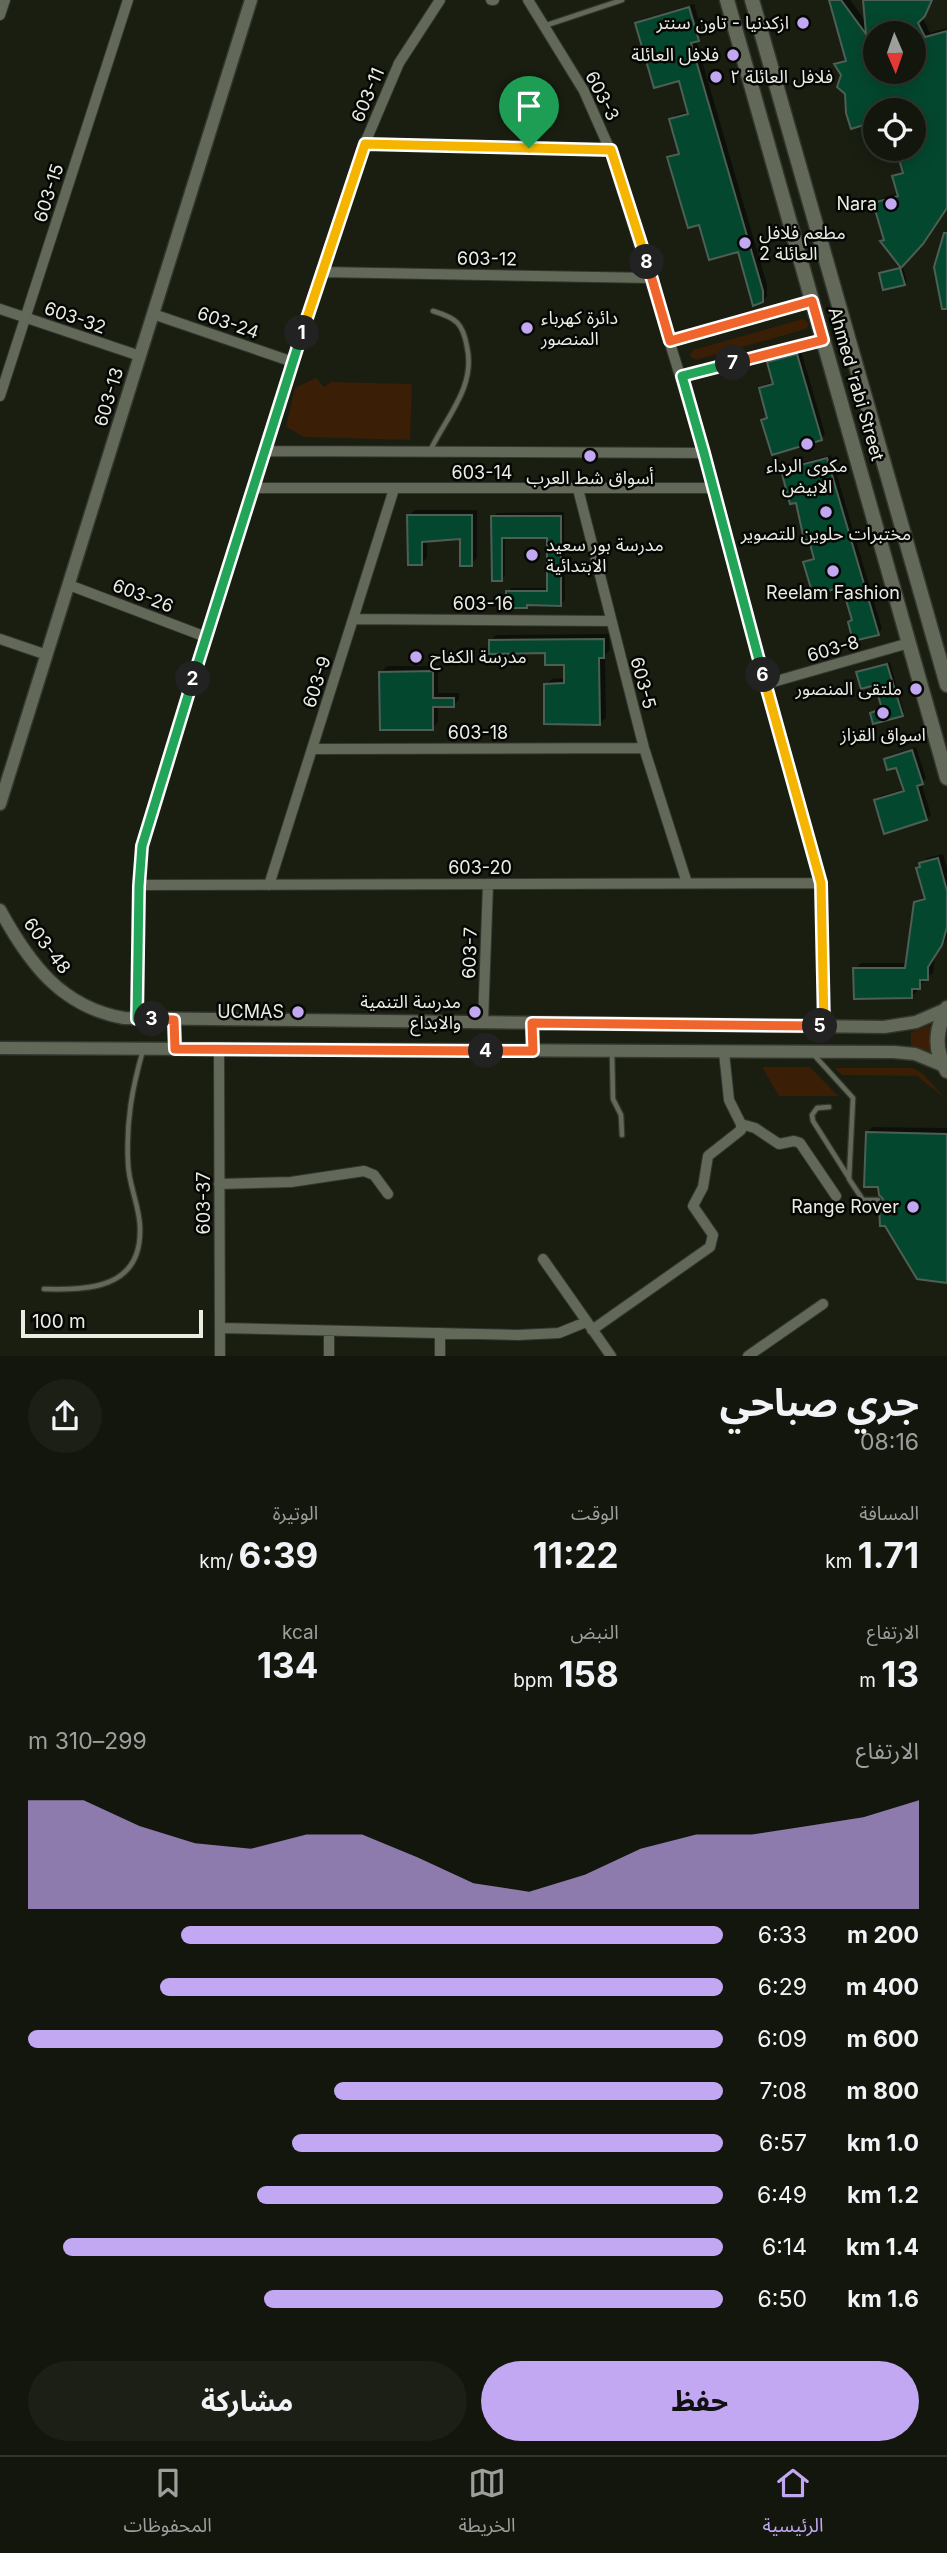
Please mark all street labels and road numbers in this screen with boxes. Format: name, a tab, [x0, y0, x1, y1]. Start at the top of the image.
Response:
street label: 603-11	[347, 65, 388, 125]
street label: 603-3	[581, 67, 624, 124]
street label: 603-15	[29, 161, 68, 225]
street label: 603-12	[457, 247, 517, 270]
street label: 603-32	[42, 297, 109, 338]
street label: 603-24	[195, 302, 262, 343]
street label: Ahmed 'rabi Street	[824, 305, 889, 463]
street label: 603-13	[90, 365, 127, 429]
street label: 603-14	[452, 462, 512, 483]
street label: 603-26	[110, 574, 177, 617]
street label: 603-16	[453, 593, 513, 614]
street label: 603-8	[804, 631, 861, 666]
street label: 603-9	[298, 653, 335, 710]
street label: 603-5	[627, 655, 660, 711]
street label: 603-18	[448, 722, 508, 743]
street label: 603-20	[448, 857, 512, 878]
street label: 603-48	[20, 914, 75, 978]
street label: 603-7	[458, 927, 481, 979]
street label: 603-37	[193, 1171, 214, 1235]

